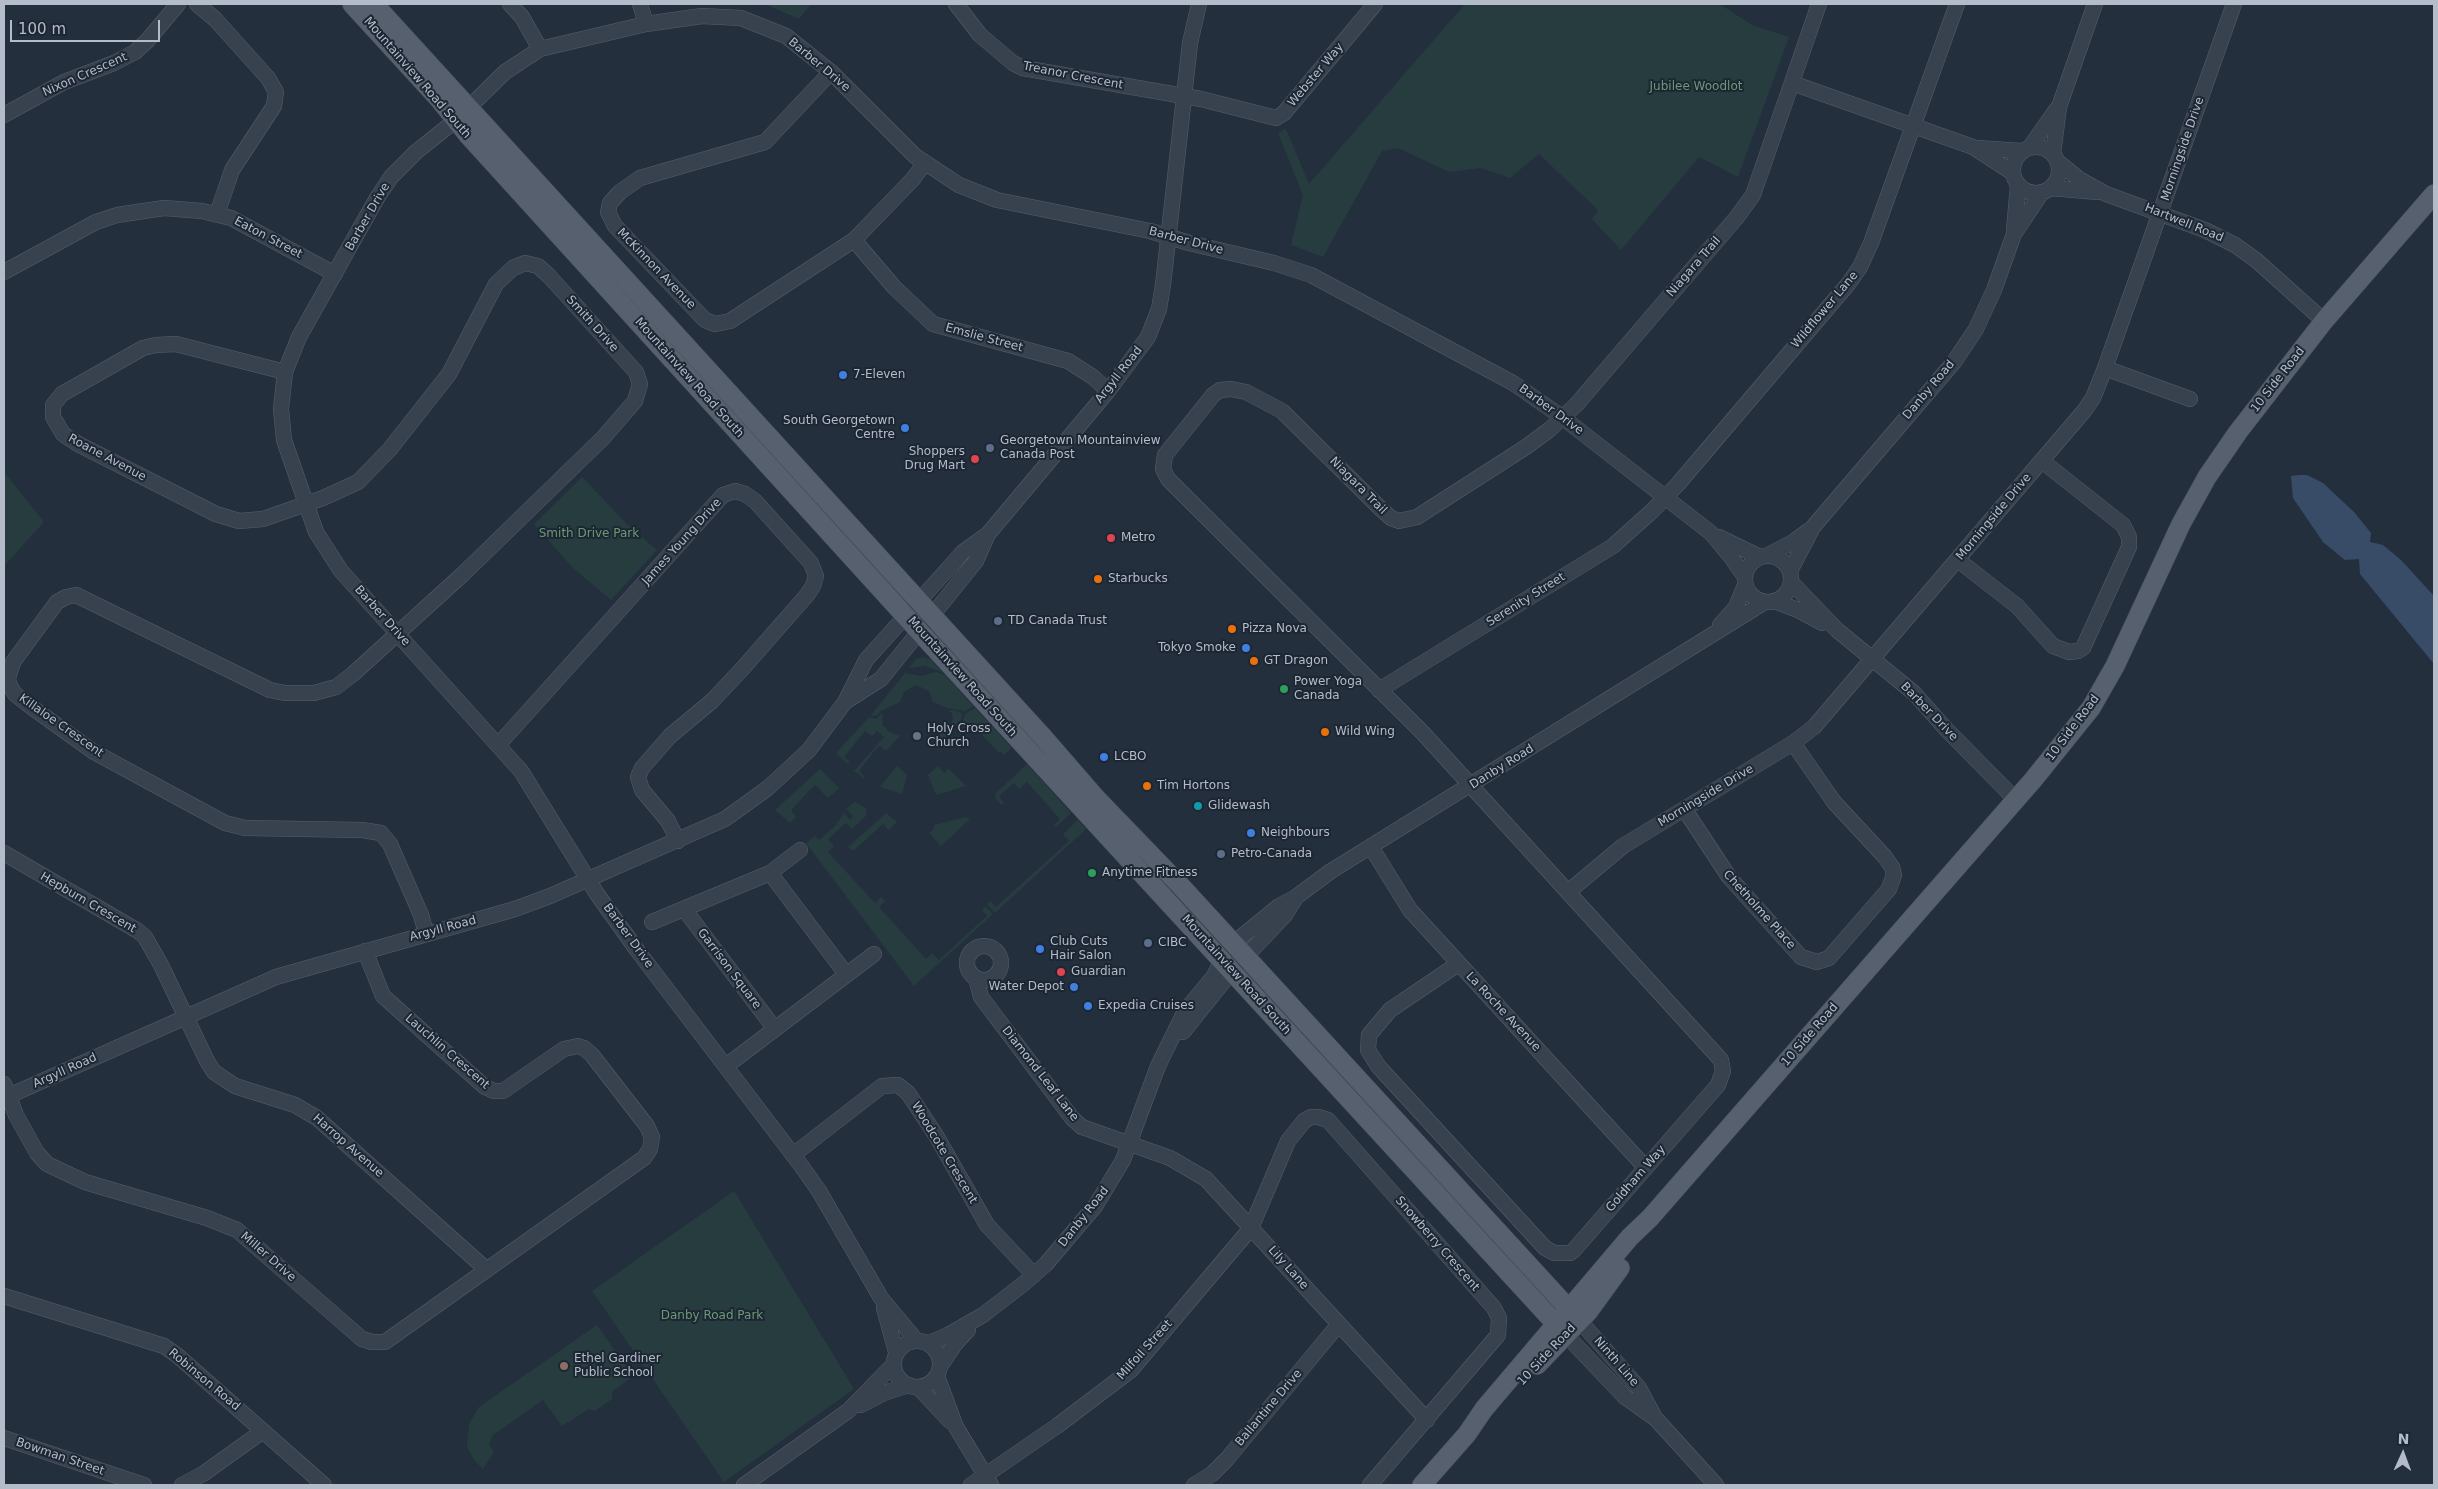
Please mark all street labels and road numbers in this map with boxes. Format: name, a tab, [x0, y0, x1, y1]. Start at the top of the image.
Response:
street label: Mountainview Road South	[360, 14, 474, 142]
street label: Barber Drive	[785, 35, 853, 95]
street label: Webster Way	[1285, 40, 1347, 110]
street label: Nixon Crescent	[41, 50, 129, 100]
street label: Treanor Crescent	[1022, 59, 1124, 93]
street label: Morningside Drive	[2158, 95, 2208, 203]
street label: Barber Drive	[343, 180, 393, 254]
street label: Hartwell Road	[2142, 201, 2226, 245]
street label: Eaton Street	[232, 214, 304, 262]
street label: Barber Drive	[1147, 224, 1225, 258]
street label: McKinnon Avenue	[614, 226, 698, 312]
street label: Niagara Trail	[1664, 234, 1724, 300]
street label: Wildflower Lane	[1789, 269, 1861, 351]
street label: Smith Drive	[563, 293, 621, 355]
street label: Mountainview Road South	[631, 315, 747, 441]
street label: Emslie Street	[944, 321, 1024, 355]
street label: Argyll Road	[1092, 344, 1146, 406]
street label: 10 Side Road	[2248, 344, 2308, 416]
street label: Danby Road	[1900, 357, 1958, 423]
street label: Barber Drive	[1516, 382, 1586, 438]
street label: Roane Avenue	[66, 431, 148, 485]
street label: Niagara Trail	[1326, 454, 1390, 518]
street label: Morningside Drive	[1953, 471, 2035, 563]
street label: James Young Drive	[639, 496, 725, 588]
street label: Serenity Street	[1484, 570, 1568, 630]
street label: Barber Drive	[351, 583, 413, 649]
street label: Mountainview Road South	[904, 614, 1020, 740]
street label: Barber Drive	[1897, 680, 1961, 744]
street label: Killaloe Crescent	[16, 691, 106, 761]
street label: 10 Side Road	[2043, 692, 2103, 764]
street label: Danby Road	[1467, 742, 1537, 792]
street label: Morningside Drive	[1656, 762, 1756, 830]
street label: Chetholme Place	[1720, 868, 1798, 952]
street label: Hepburn Crescent	[37, 870, 139, 936]
street label: Barber Drive	[600, 901, 656, 971]
street label: Mountainview Road South	[1178, 912, 1294, 1038]
street label: Argyll Road	[408, 913, 478, 945]
street label: Garrison Square	[694, 926, 764, 1012]
street label: La Roche Avenue	[1463, 969, 1543, 1055]
street label: 10 Side Road	[1779, 1000, 1841, 1070]
street label: Lauchlin Crescent	[402, 1011, 492, 1093]
street label: Diamond Leaf Lane	[999, 1024, 1081, 1124]
street label: Argyll Road	[31, 1051, 99, 1091]
street label: Woodcote Crescent	[908, 1099, 980, 1207]
street label: Harrop Avenue	[310, 1111, 386, 1181]
street label: Goldham Way	[1603, 1143, 1669, 1215]
street label: Danby Road	[1056, 1184, 1112, 1250]
street label: Snowberry Crescent	[1392, 1194, 1482, 1294]
street label: Miller Drive	[237, 1229, 299, 1285]
street label: Lily Lane	[1265, 1243, 1311, 1293]
street label: Milfoil Street	[1114, 1317, 1176, 1383]
street label: 10 Side Road	[1515, 1321, 1579, 1389]
street label: Ninth Line	[1591, 1334, 1641, 1390]
street label: Robinson Road	[165, 1346, 243, 1414]
street label: Ballantine Drive	[1233, 1367, 1305, 1449]
street label: Bowman Street	[14, 1435, 106, 1479]

